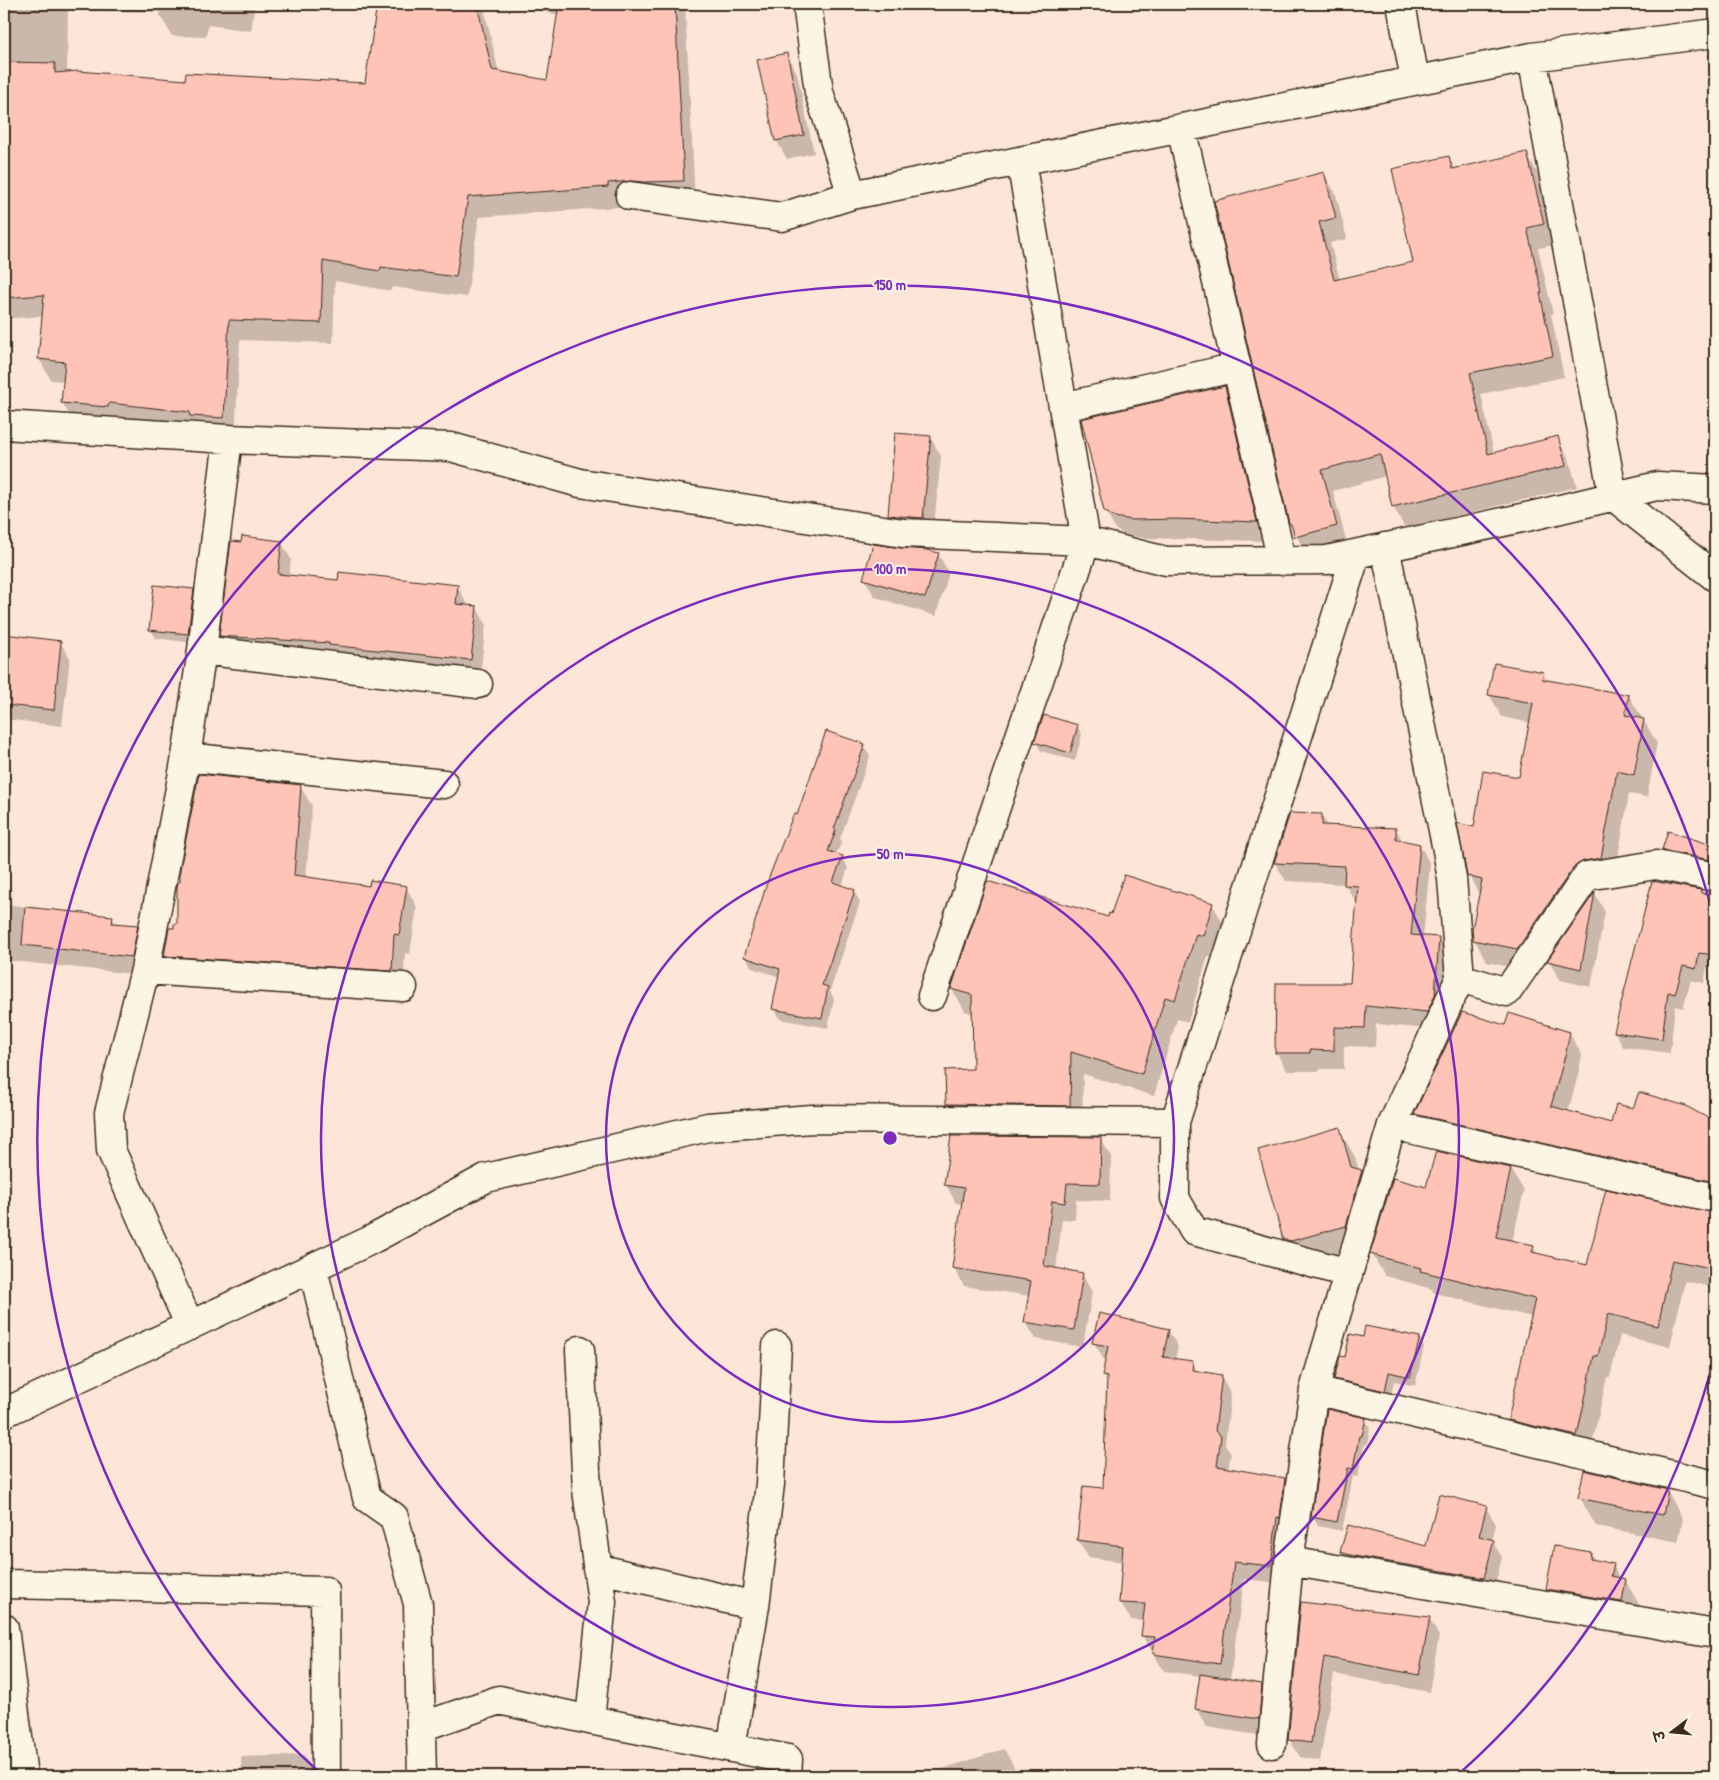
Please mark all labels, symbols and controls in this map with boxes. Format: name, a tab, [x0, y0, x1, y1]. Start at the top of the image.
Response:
text: 150 m	[874, 274, 906, 295]
text: 100 m	[874, 558, 906, 579]
text: 50 m	[877, 843, 903, 864]
centre of rings	[881, 1129, 899, 1147]
north arrow	[1646, 1708, 1696, 1758]
text: उ	[1648, 1727, 1670, 1745]

